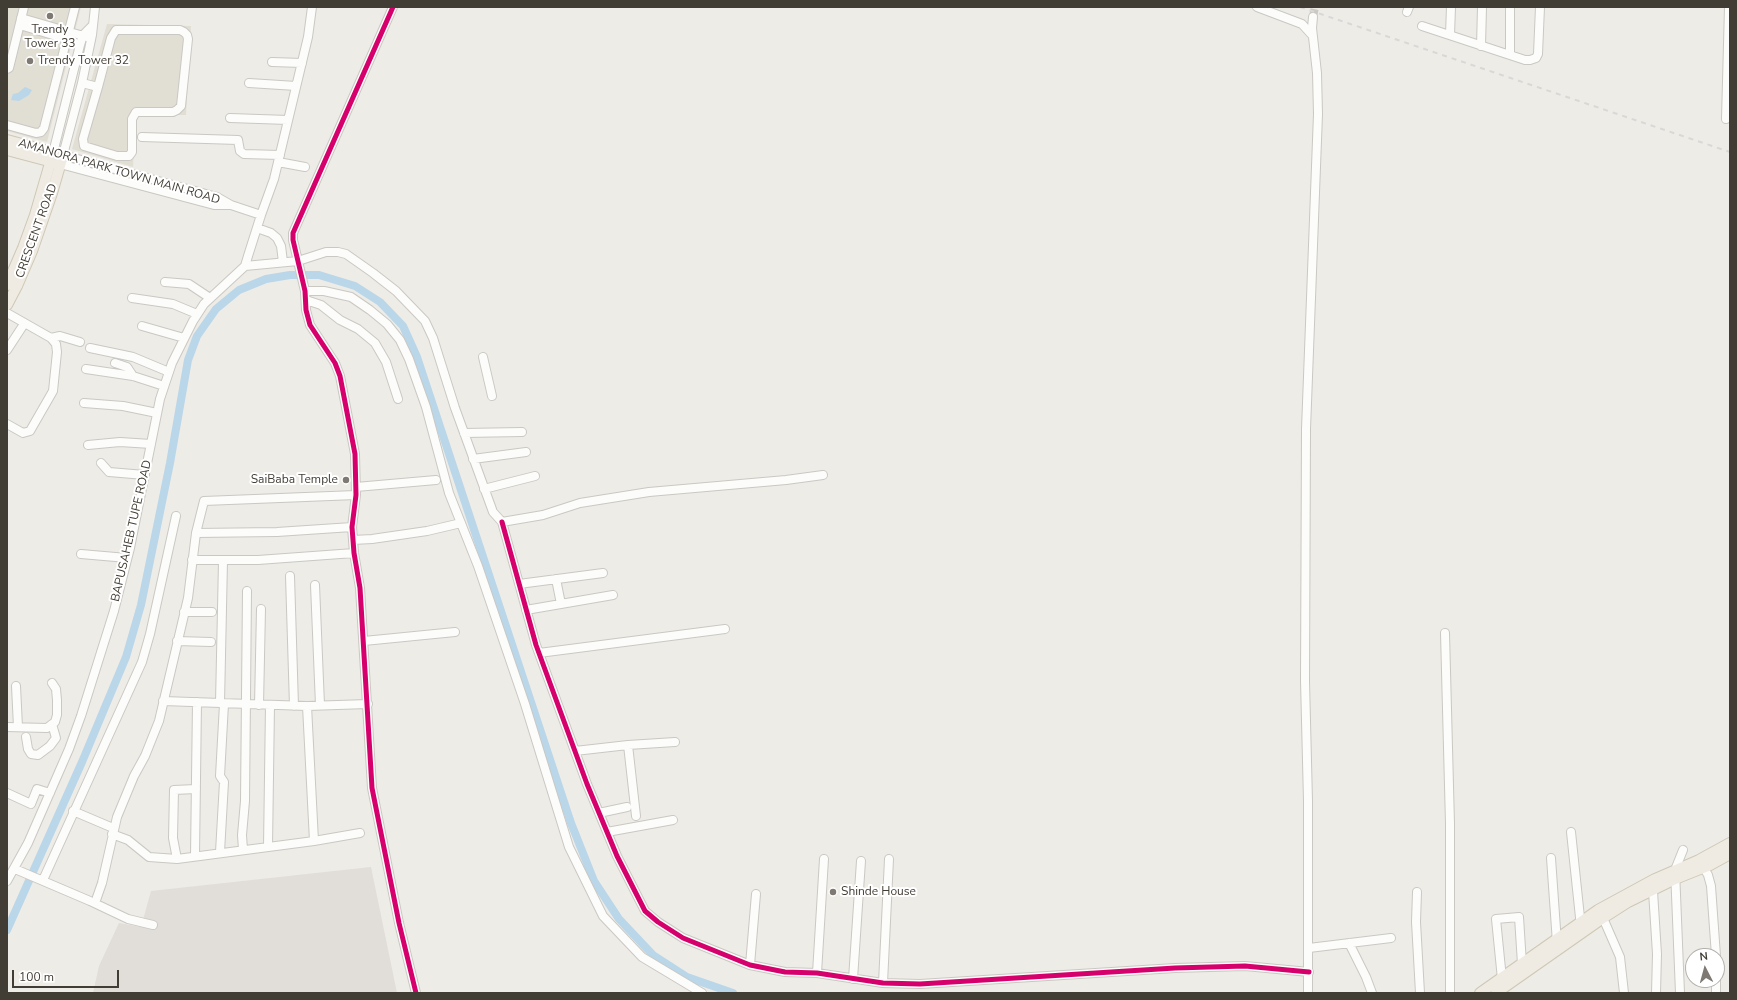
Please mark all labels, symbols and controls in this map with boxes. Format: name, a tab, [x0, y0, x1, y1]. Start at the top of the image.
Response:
marker: Trendy Tower 33	[45, 11, 55, 21]
place label: Trendy Tower 33	[24, 23, 76, 51]
place label: Trendy Tower 32	[38, 54, 129, 68]
marker: Trendy Tower 32	[25, 56, 35, 66]
street label: AMANORA PARK TOWN MAIN ROAD	[16, 136, 222, 208]
street label: CRESCENT ROAD	[13, 182, 61, 280]
street label: BAPUSAHEB TUPE ROAD	[109, 459, 155, 603]
place label: SaiBaba Temple	[251, 473, 338, 487]
marker: SaiBaba Temple	[341, 475, 351, 485]
place label: Shinde House	[841, 885, 916, 899]
marker: Shinde House	[828, 887, 838, 897]
north arrow	[1685, 948, 1725, 988]
text: N	[1699, 949, 1709, 964]
scale bar	[14, 962, 121, 988]
text: 100 m	[19, 969, 54, 985]

